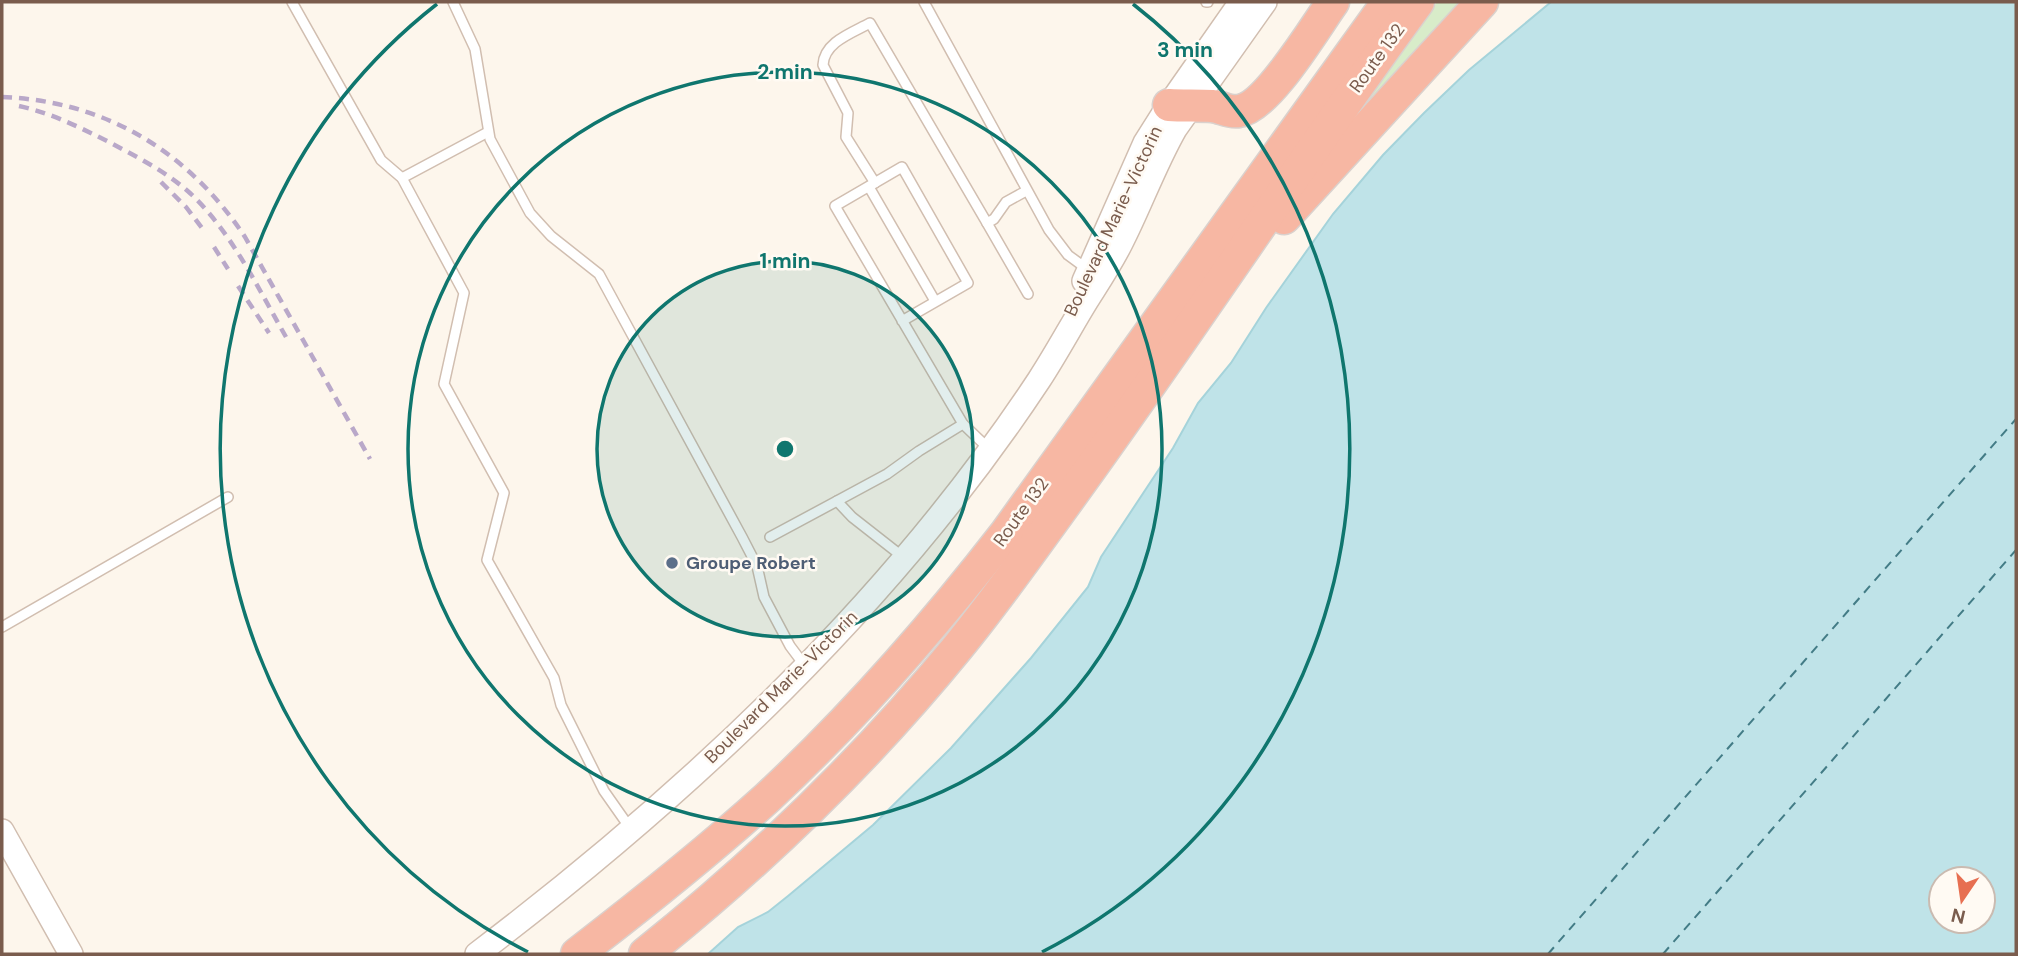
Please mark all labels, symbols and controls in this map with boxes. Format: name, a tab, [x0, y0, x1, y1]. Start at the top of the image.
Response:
street label: Route 132	[1344, 19, 1410, 97]
text: 3 min	[1157, 36, 1213, 64]
text: 2 min	[757, 58, 813, 86]
street label: Boulevard Marie-Victorin	[1058, 122, 1168, 320]
text: 1 min	[759, 247, 811, 275]
centre of rings	[773, 437, 797, 461]
street label: Route 132	[988, 473, 1054, 551]
place label: Groupe Robert	[686, 551, 816, 575]
marker: Groupe Robert	[664, 555, 680, 571]
street label: Boulevard Marie-Victorin	[699, 605, 863, 769]
north arrow	[1927, 865, 1997, 935]
text: N	[1949, 902, 1968, 930]

